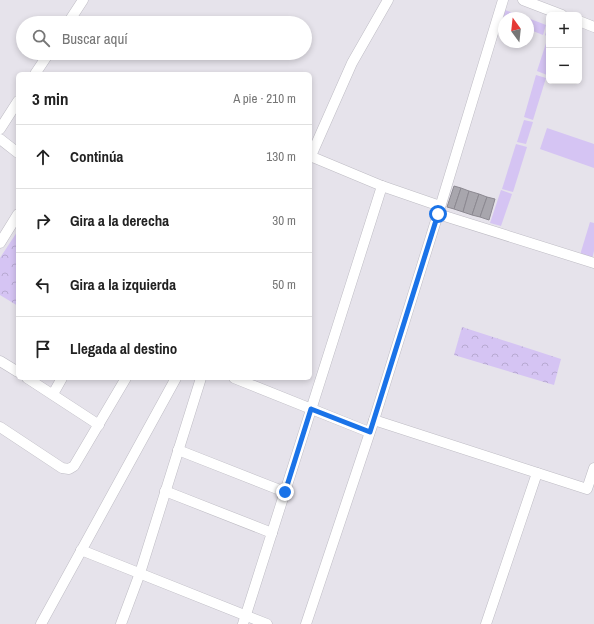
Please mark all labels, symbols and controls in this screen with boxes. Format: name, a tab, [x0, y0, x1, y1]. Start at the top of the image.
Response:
north arrow	[498, 12, 534, 48]
map controls	[546, 12, 582, 84]
button: +	[546, 12, 582, 48]
search box	[16, 16, 312, 60]
icon: search	[30, 27, 52, 49]
text: Buscar aquí	[62, 28, 128, 49]
button: −	[546, 48, 582, 84]
text: 3 min	[32, 87, 68, 110]
text: A pie · 210 m	[233, 90, 296, 107]
icon: ahead	[32, 146, 54, 168]
text: Continúa	[70, 146, 123, 167]
text: 130 m	[266, 148, 296, 165]
route start	[429, 205, 447, 223]
icon: right	[32, 210, 54, 232]
text: Gira a la derecha	[70, 210, 169, 231]
text: 30 m	[272, 212, 296, 229]
icon: left	[32, 274, 54, 296]
text: Gira a la izquierda	[70, 274, 176, 295]
text: 50 m	[272, 276, 296, 293]
icon: arrive	[32, 338, 54, 360]
text: Llegada al destino	[70, 338, 177, 359]
route end	[276, 483, 294, 501]

